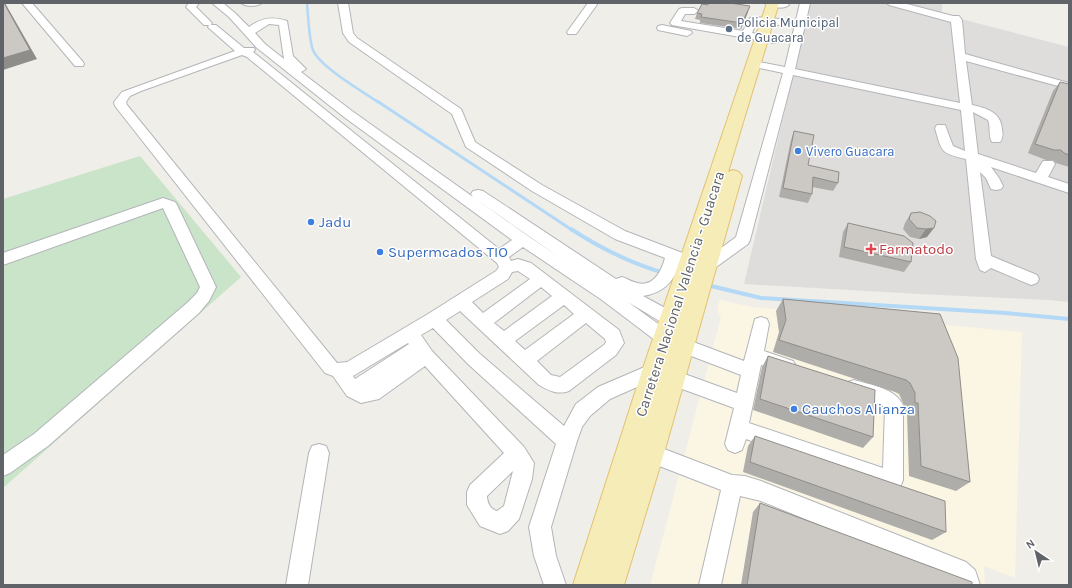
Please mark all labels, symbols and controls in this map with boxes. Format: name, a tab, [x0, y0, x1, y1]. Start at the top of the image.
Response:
place label: Policia Municipal de Guacara	[737, 15, 839, 45]
marker: Policia Municipal de Guacara	[724, 24, 734, 34]
place label: Vivero Guacara	[806, 144, 894, 159]
marker: Vivero Guacara	[793, 146, 803, 156]
street label: Carretera Nacional Valencia - Guacara	[632, 169, 728, 419]
place label: Jadu	[319, 213, 351, 231]
marker: Jadu	[306, 217, 316, 227]
place label: Farmatodo	[879, 240, 953, 258]
place label: Supermcados TIO	[388, 243, 508, 261]
marker: Farmatodo	[866, 244, 876, 254]
marker: Supermcados TIO	[375, 247, 385, 257]
place label: Cauchos Alianza	[802, 400, 915, 418]
marker: Cauchos Alianza	[789, 404, 799, 414]
north arrow	[1016, 532, 1056, 572]
text: N	[1024, 537, 1038, 552]

